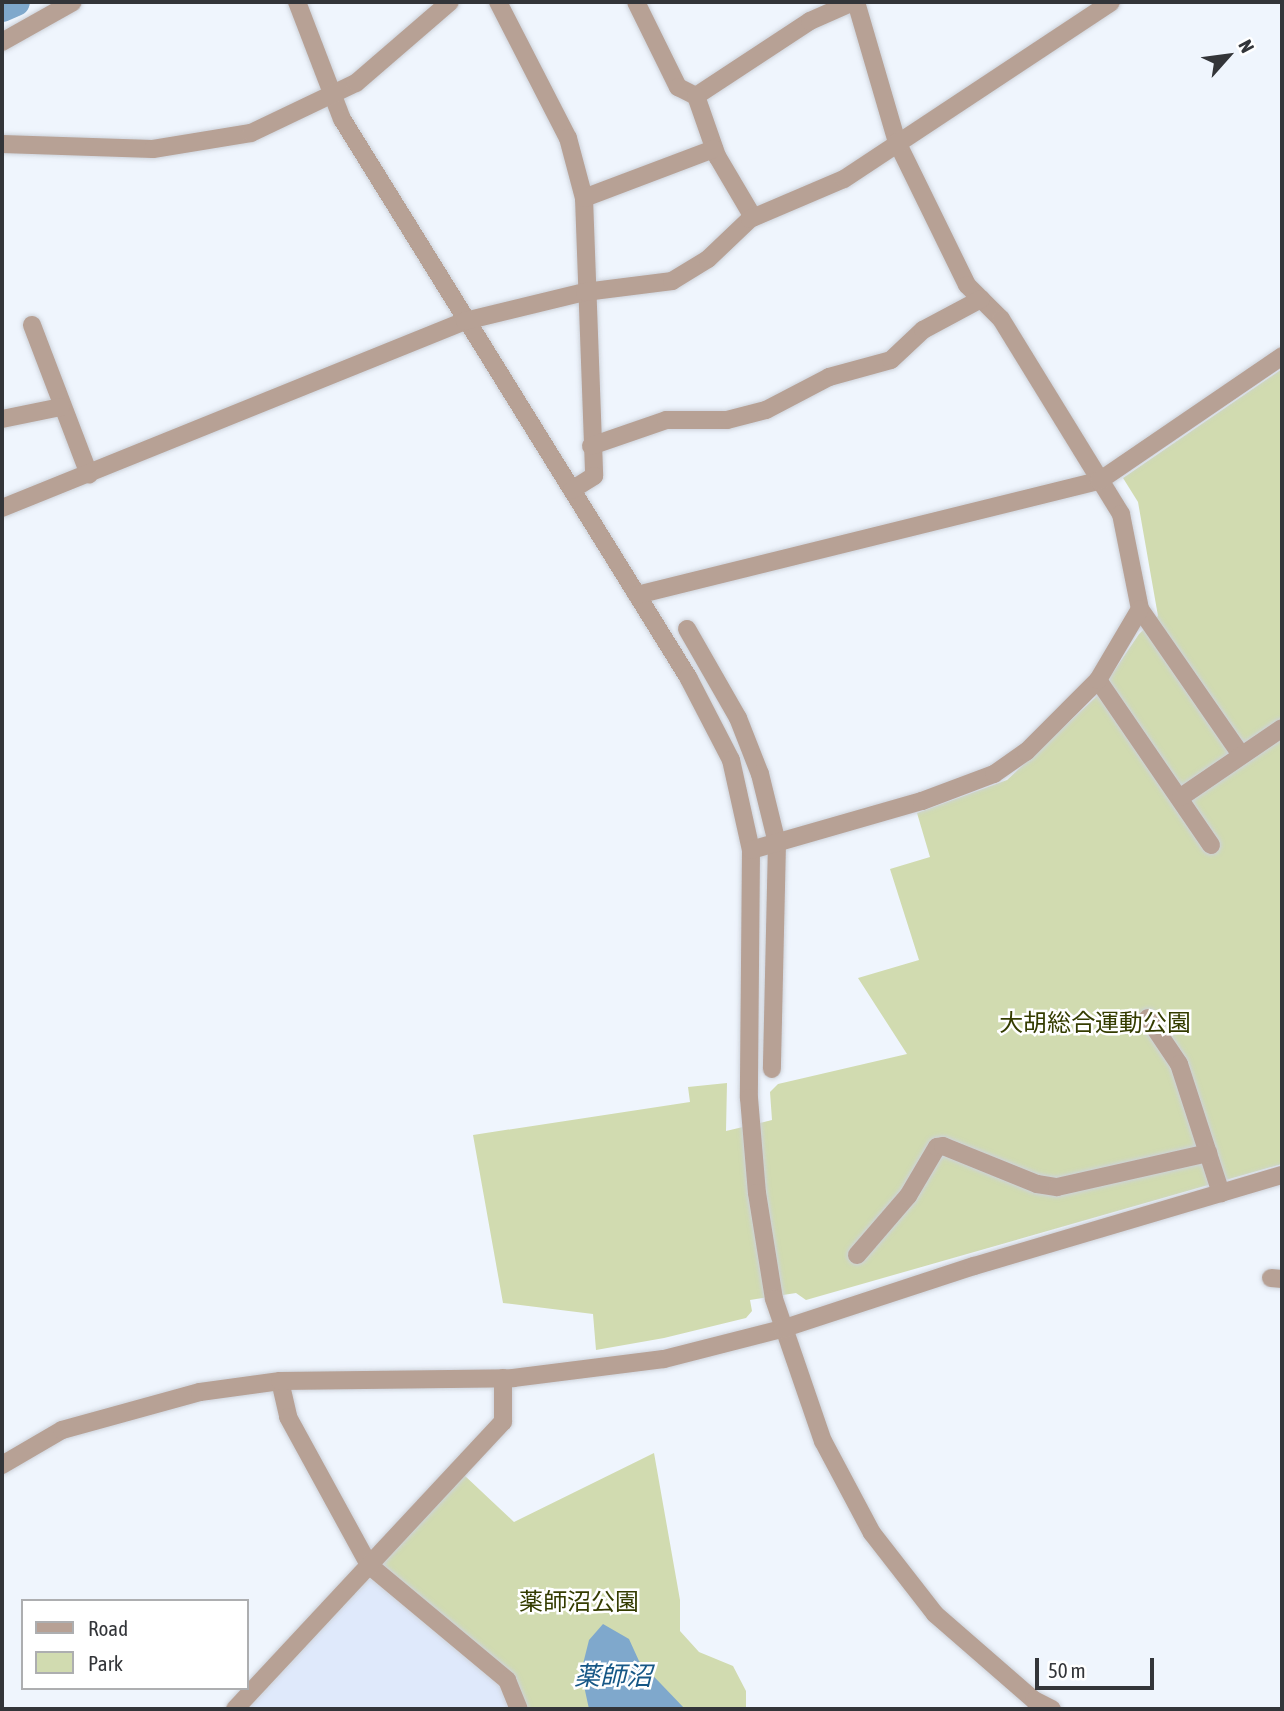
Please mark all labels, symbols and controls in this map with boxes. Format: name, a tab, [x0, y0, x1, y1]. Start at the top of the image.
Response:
north arrow	[1193, 21, 1263, 91]
text: N	[1234, 36, 1259, 56]
park label: 大胡総合運動公園	[999, 1009, 1191, 1037]
park label: 薬師沼公園	[519, 1588, 639, 1616]
legend	[21, 1599, 248, 1690]
text: Road	[88, 1616, 128, 1640]
scale bar	[1039, 1644, 1158, 1688]
text: Park	[88, 1651, 123, 1675]
text: 50 m	[1048, 1658, 1086, 1682]
water label: 薬師沼	[574, 1661, 652, 1693]

